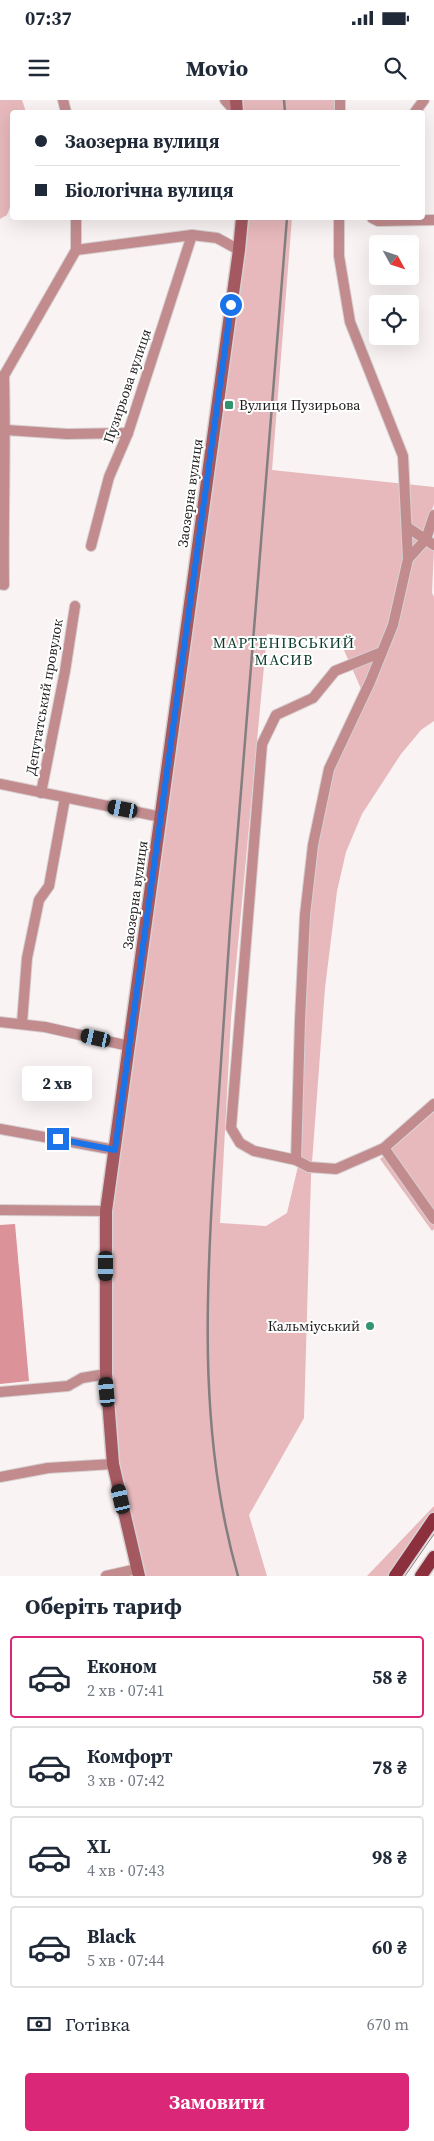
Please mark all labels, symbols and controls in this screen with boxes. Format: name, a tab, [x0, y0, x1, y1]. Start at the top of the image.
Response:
text: 07:37	[25, 5, 72, 31]
text: Movio	[186, 53, 248, 83]
icon: menu	[25, 54, 53, 82]
icon: search	[381, 54, 409, 82]
text: Заозерна вулиця	[65, 128, 220, 154]
text: Біологічна вулиця	[65, 177, 234, 203]
north arrow	[369, 235, 419, 285]
map controls	[369, 235, 419, 345]
route start	[220, 294, 242, 316]
button: locate	[369, 295, 419, 345]
street label: Пузирьова вулиця	[98, 326, 156, 446]
place label: Вулиця Пузирьова	[239, 395, 361, 415]
marker: Вулиця Пузирьова	[223, 399, 235, 411]
street label: Заозерна вулиця	[172, 437, 208, 549]
street label: Депутатський провулок	[20, 617, 68, 777]
district label: МАРТЕНІВСЬКИЙ МАСИВ	[213, 632, 355, 670]
car	[106, 799, 139, 819]
street label: Заозерна вулиця	[117, 839, 153, 951]
car	[79, 1027, 112, 1049]
callout: 2 хв	[23, 1066, 93, 1102]
text: 2 хв	[42, 1072, 72, 1094]
route end	[47, 1128, 69, 1150]
car	[98, 1251, 113, 1281]
place label: Кальміуський	[268, 1316, 360, 1336]
marker: Кальміуський	[364, 1320, 376, 1332]
car	[98, 1376, 115, 1408]
car	[110, 1483, 131, 1515]
text: Оберіть тариф	[25, 1591, 182, 1621]
text: Економ	[87, 1653, 157, 1679]
icon: car	[27, 1655, 72, 1700]
text: 58 ₴	[372, 1664, 407, 1690]
text: 2 хв · 07:41	[87, 1679, 164, 1701]
text: Комфорт	[87, 1743, 173, 1769]
icon: car	[27, 1745, 72, 1790]
text: 78 ₴	[372, 1754, 407, 1780]
text: 3 хв · 07:42	[87, 1769, 164, 1791]
text: XL	[87, 1833, 110, 1859]
icon: car	[27, 1835, 72, 1880]
text: 98 ₴	[372, 1844, 407, 1870]
text: 4 хв · 07:43	[87, 1859, 164, 1881]
text: Black	[87, 1923, 136, 1949]
icon: car	[27, 1925, 72, 1970]
text: 60 ₴	[372, 1934, 407, 1960]
text: 5 хв · 07:44	[87, 1949, 164, 1971]
icon: cash	[25, 2010, 53, 2038]
text: Готівка	[65, 2011, 130, 2037]
text: 670 m	[367, 2013, 409, 2035]
button: Замовити	[25, 2073, 409, 2131]

